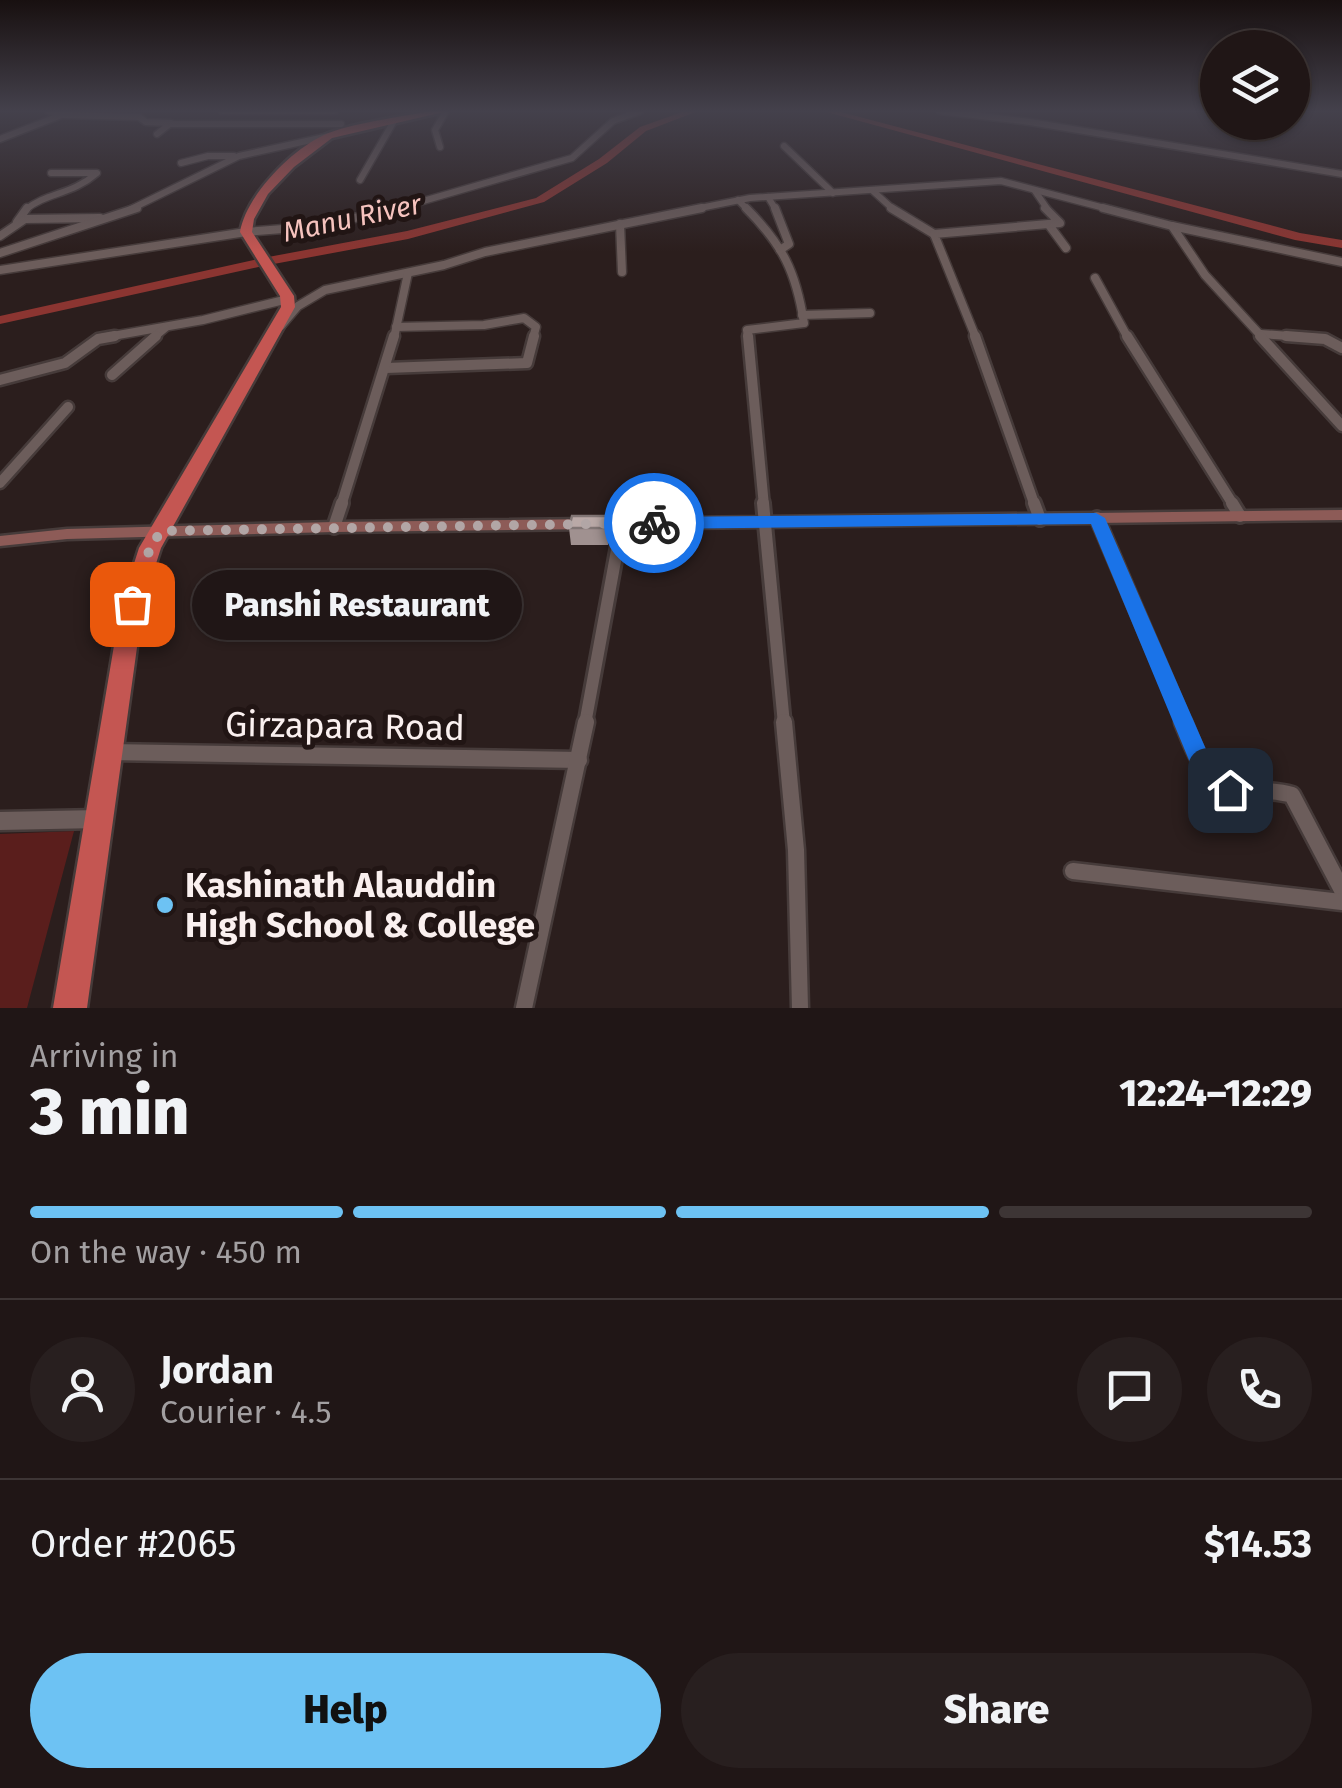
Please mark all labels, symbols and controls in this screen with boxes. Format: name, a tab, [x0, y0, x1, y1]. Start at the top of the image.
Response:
map controls	[1200, 30, 1310, 140]
button: layers	[1200, 30, 1310, 140]
water label: Manu River	[280, 187, 425, 249]
courier	[604, 473, 704, 573]
icon: bike	[627, 496, 682, 551]
pin	[90, 562, 175, 647]
callout: Panshi Restaurant	[192, 569, 522, 639]
icon: bag	[105, 577, 160, 632]
text: Panshi Restaurant	[224, 586, 490, 624]
street label: Girzapara Road	[225, 703, 465, 749]
pin	[1188, 748, 1273, 833]
icon: home	[1203, 763, 1258, 818]
place label: Kashinath Alauddin High School & College	[185, 864, 535, 946]
marker: Kashinath Alauddin High School & College	[154, 894, 176, 916]
text: Arriving in	[30, 1037, 178, 1075]
text: 12:24–12:29	[1119, 1070, 1312, 1116]
text: 3 min	[30, 1073, 189, 1151]
text: On the way · 450 m	[30, 1233, 302, 1271]
button: person	[30, 1337, 135, 1442]
button: chat	[1077, 1337, 1182, 1442]
button: phone	[1207, 1337, 1312, 1442]
text: Jordan	[160, 1347, 274, 1393]
text: Courier · 4.5	[160, 1393, 331, 1431]
text: Order #2065	[30, 1521, 237, 1567]
text: $14.53	[1204, 1521, 1312, 1567]
button: Help	[30, 1653, 661, 1768]
button: Share	[681, 1653, 1312, 1768]

